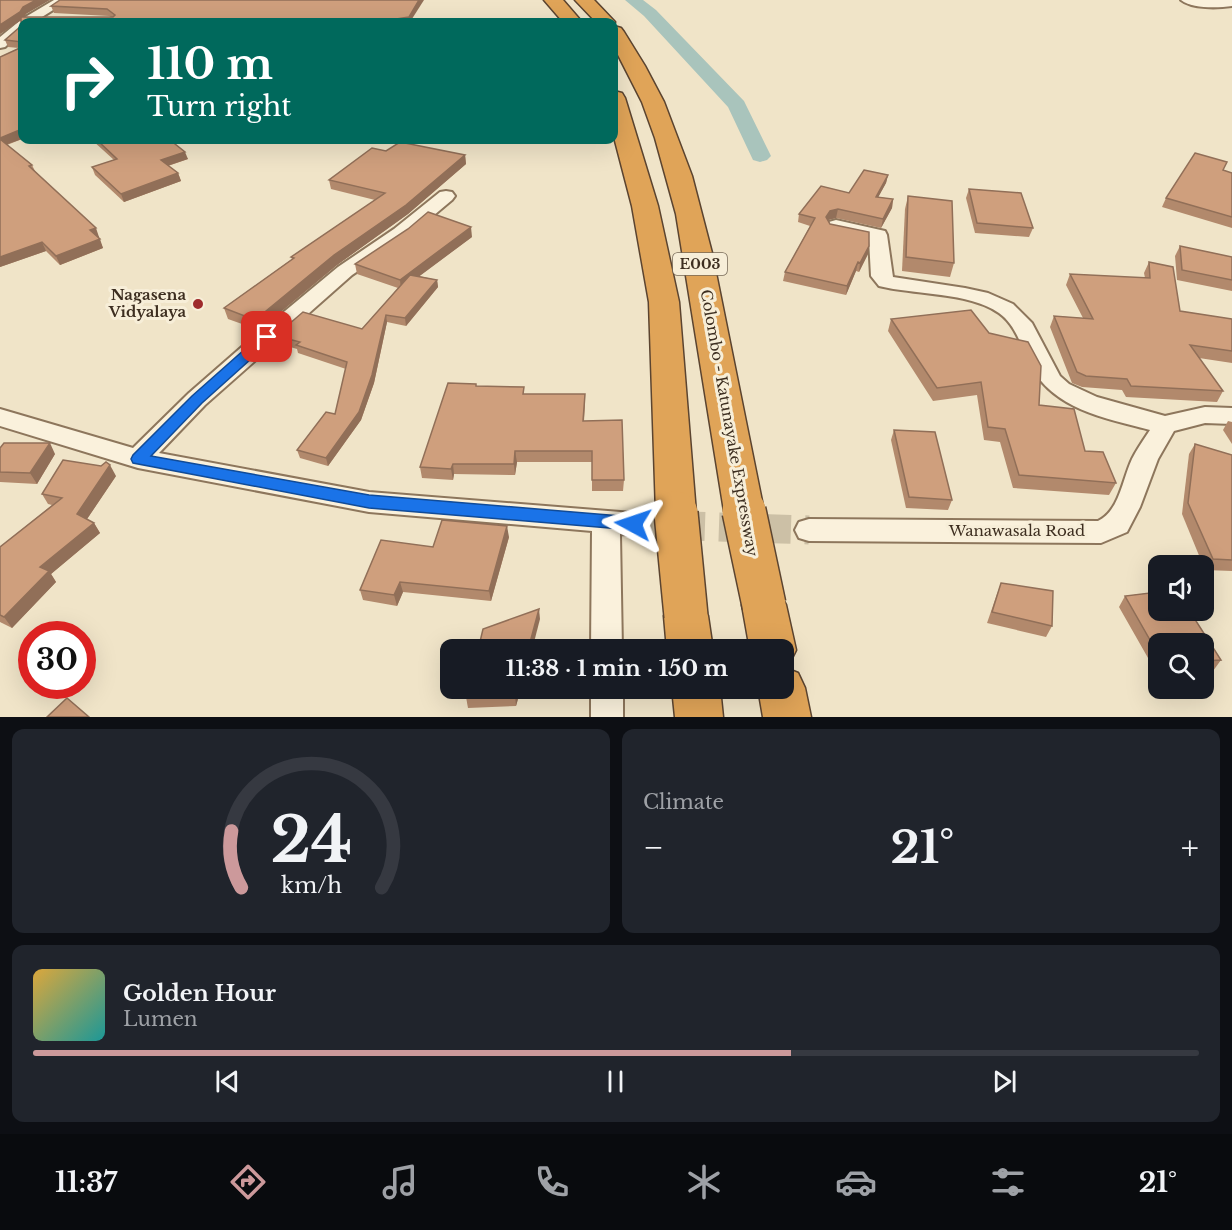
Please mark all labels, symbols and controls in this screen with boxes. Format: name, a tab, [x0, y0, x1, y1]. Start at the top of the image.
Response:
text: 110 m	[147, 38, 273, 90]
icon: right	[48, 42, 126, 120]
text: Turn right	[147, 90, 291, 123]
road number: E003	[673, 253, 727, 275]
place label: Nagasena Vidyalaya	[108, 285, 186, 321]
street label: Colombo - Katunayake Expressway	[697, 288, 762, 558]
marker: Nagasena Vidyalaya	[191, 297, 205, 311]
pin	[241, 311, 292, 362]
icon: arrive	[250, 320, 283, 353]
position arrow	[601, 492, 665, 556]
street label: Wanawasala Road	[948, 521, 1085, 540]
map controls	[1148, 555, 1214, 699]
button: sound	[1148, 555, 1214, 621]
speed limit sign: 30	[18, 621, 96, 699]
button: search	[1148, 633, 1214, 699]
text: 11:38 · 1 min · 150 m	[506, 655, 728, 682]
text: Climate	[643, 790, 724, 814]
text: 24	[270, 801, 352, 879]
text: 21°	[890, 819, 954, 875]
text: −	[643, 827, 664, 868]
text: +	[1181, 827, 1199, 868]
text: km/h	[281, 872, 342, 899]
text: Golden Hour	[123, 980, 276, 1007]
text: Lumen	[123, 1007, 198, 1031]
icon: previous	[211, 1065, 244, 1098]
icon: pause	[599, 1065, 632, 1098]
icon: next	[988, 1065, 1021, 1098]
icon: directions	[227, 1161, 269, 1203]
icon: music	[379, 1161, 421, 1203]
icon: phone	[531, 1161, 573, 1203]
icon: climate	[683, 1161, 725, 1203]
icon: car	[835, 1161, 877, 1203]
icon: filters	[987, 1161, 1029, 1203]
text: 11:37	[55, 1166, 117, 1199]
text: 21°	[1139, 1166, 1177, 1199]

